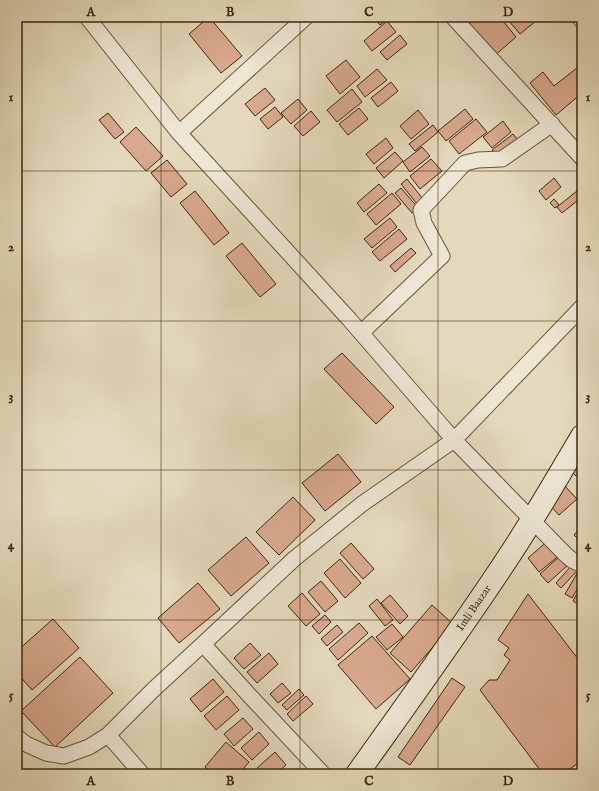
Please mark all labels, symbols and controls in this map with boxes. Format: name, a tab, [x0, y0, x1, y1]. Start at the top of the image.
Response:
text: A	[86, 4, 97, 21]
text: B	[226, 4, 235, 21]
text: C	[364, 4, 374, 21]
text: D	[503, 4, 514, 21]
text: 1	[9, 89, 14, 106]
text: 1	[586, 89, 591, 106]
text: 2	[8, 239, 14, 256]
text: 2	[585, 239, 591, 256]
text: 3	[9, 388, 14, 405]
text: 3	[586, 388, 591, 405]
text: 4	[8, 537, 15, 554]
text: 4	[585, 537, 592, 554]
street label: Imli Baazar	[453, 583, 495, 634]
text: 5	[9, 687, 14, 704]
text: 5	[586, 687, 591, 704]
text: A	[86, 773, 97, 790]
text: B	[226, 773, 235, 790]
text: C	[364, 773, 374, 790]
text: D	[503, 773, 514, 790]

